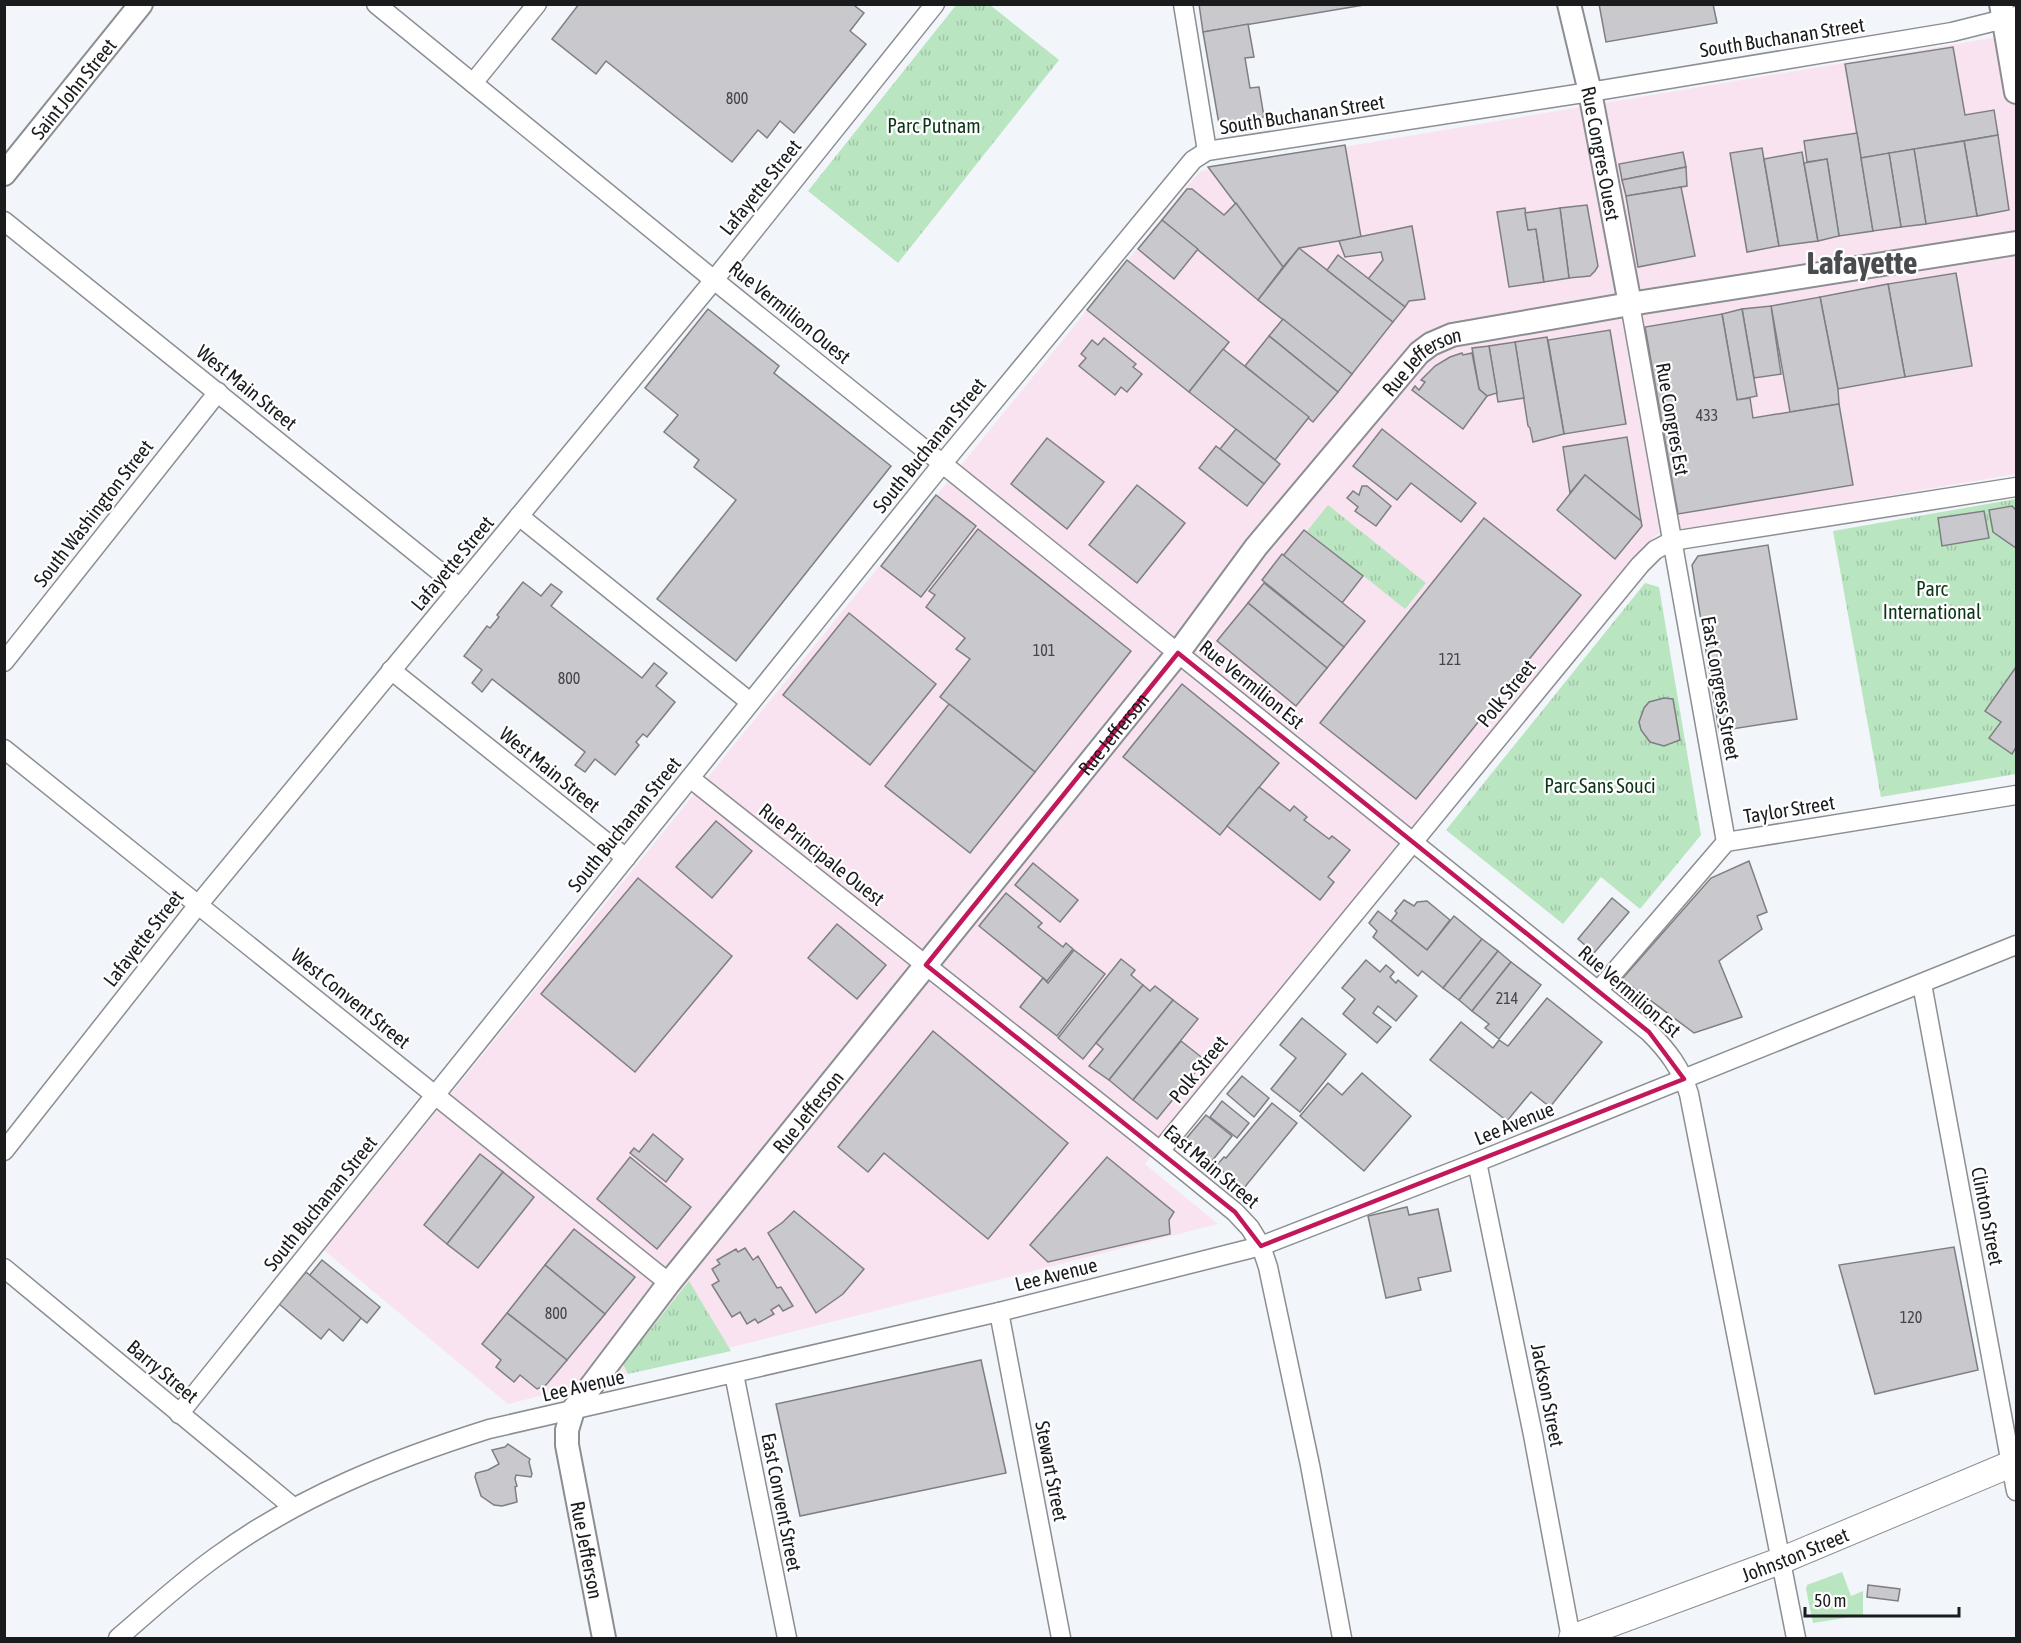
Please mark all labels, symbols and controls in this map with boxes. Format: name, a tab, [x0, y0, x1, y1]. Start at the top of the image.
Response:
street label: South Buchanan Street	[1698, 13, 1866, 61]
street label: Saint John Street	[26, 33, 121, 143]
street label: Rue Congres Ouest	[1578, 84, 1626, 223]
house number: 800	[726, 89, 748, 107]
street label: South Buchanan Street	[1218, 90, 1386, 138]
park label: Parc Putnam	[887, 114, 981, 137]
street label: Lafayette Street	[715, 135, 806, 239]
district label: Lafayette	[1806, 244, 1918, 281]
street label: Rue Vermilion Ouest	[725, 256, 856, 368]
street label: Rue Jefferson	[1377, 322, 1463, 400]
street label: West Main Street	[192, 340, 302, 435]
street label: Rue Congres Est	[1652, 361, 1694, 478]
street label: South Buchanan Street	[868, 373, 990, 517]
house number: 433	[1696, 406, 1718, 424]
street label: South Washington Street	[29, 435, 158, 591]
street label: Lafayette Street	[406, 511, 498, 615]
park label: Parc International	[1883, 577, 1982, 623]
street label: East Congress Street	[1697, 614, 1745, 762]
street label: Rue Vermilion Est	[1195, 635, 1309, 733]
house number: 101	[1033, 641, 1055, 659]
house number: 121	[1439, 650, 1461, 668]
street label: Polk Street	[1472, 655, 1540, 731]
house number: 800	[558, 669, 580, 687]
street label: Rue Jefferson	[1073, 688, 1153, 779]
street label: West Main Street	[495, 722, 605, 817]
street label: South Buchanan Street	[563, 752, 685, 896]
park label: Parc Sans Souci	[1544, 774, 1656, 797]
street label: Taylor Street	[1742, 790, 1836, 828]
street label: Rue Principale Ouest	[755, 798, 889, 910]
street label: Lafayette Street	[98, 885, 188, 991]
street label: Rue Vermilion Est	[1574, 940, 1686, 1042]
street label: West Convent Street	[287, 943, 415, 1053]
house number: 214	[1496, 989, 1518, 1007]
street label: Polk Street	[1164, 1031, 1232, 1107]
street label: Rue Jefferson	[767, 1066, 848, 1157]
street label: Lee Avenue	[1471, 1097, 1557, 1149]
street label: East Main Street	[1160, 1120, 1264, 1213]
street label: South Buchanan Street	[259, 1131, 381, 1275]
street label: Clinton Street	[1967, 1165, 2009, 1267]
street label: Lee Avenue	[1013, 1253, 1099, 1295]
house number: 800	[545, 1304, 567, 1322]
house number: 120	[1900, 1308, 1922, 1326]
street label: Barry Street	[123, 1335, 203, 1407]
street label: Jackson Street	[1527, 1341, 1569, 1449]
street label: Lee Avenue	[540, 1364, 626, 1406]
street label: Stewart Street	[1031, 1419, 1073, 1523]
street label: East Convent Street	[757, 1431, 807, 1573]
street label: Rue Jefferson	[566, 1499, 608, 1601]
street label: Johnston Street	[1738, 1522, 1852, 1586]
scale bar	[1805, 1580, 1960, 1618]
text: 50 m	[1814, 1590, 1846, 1611]

